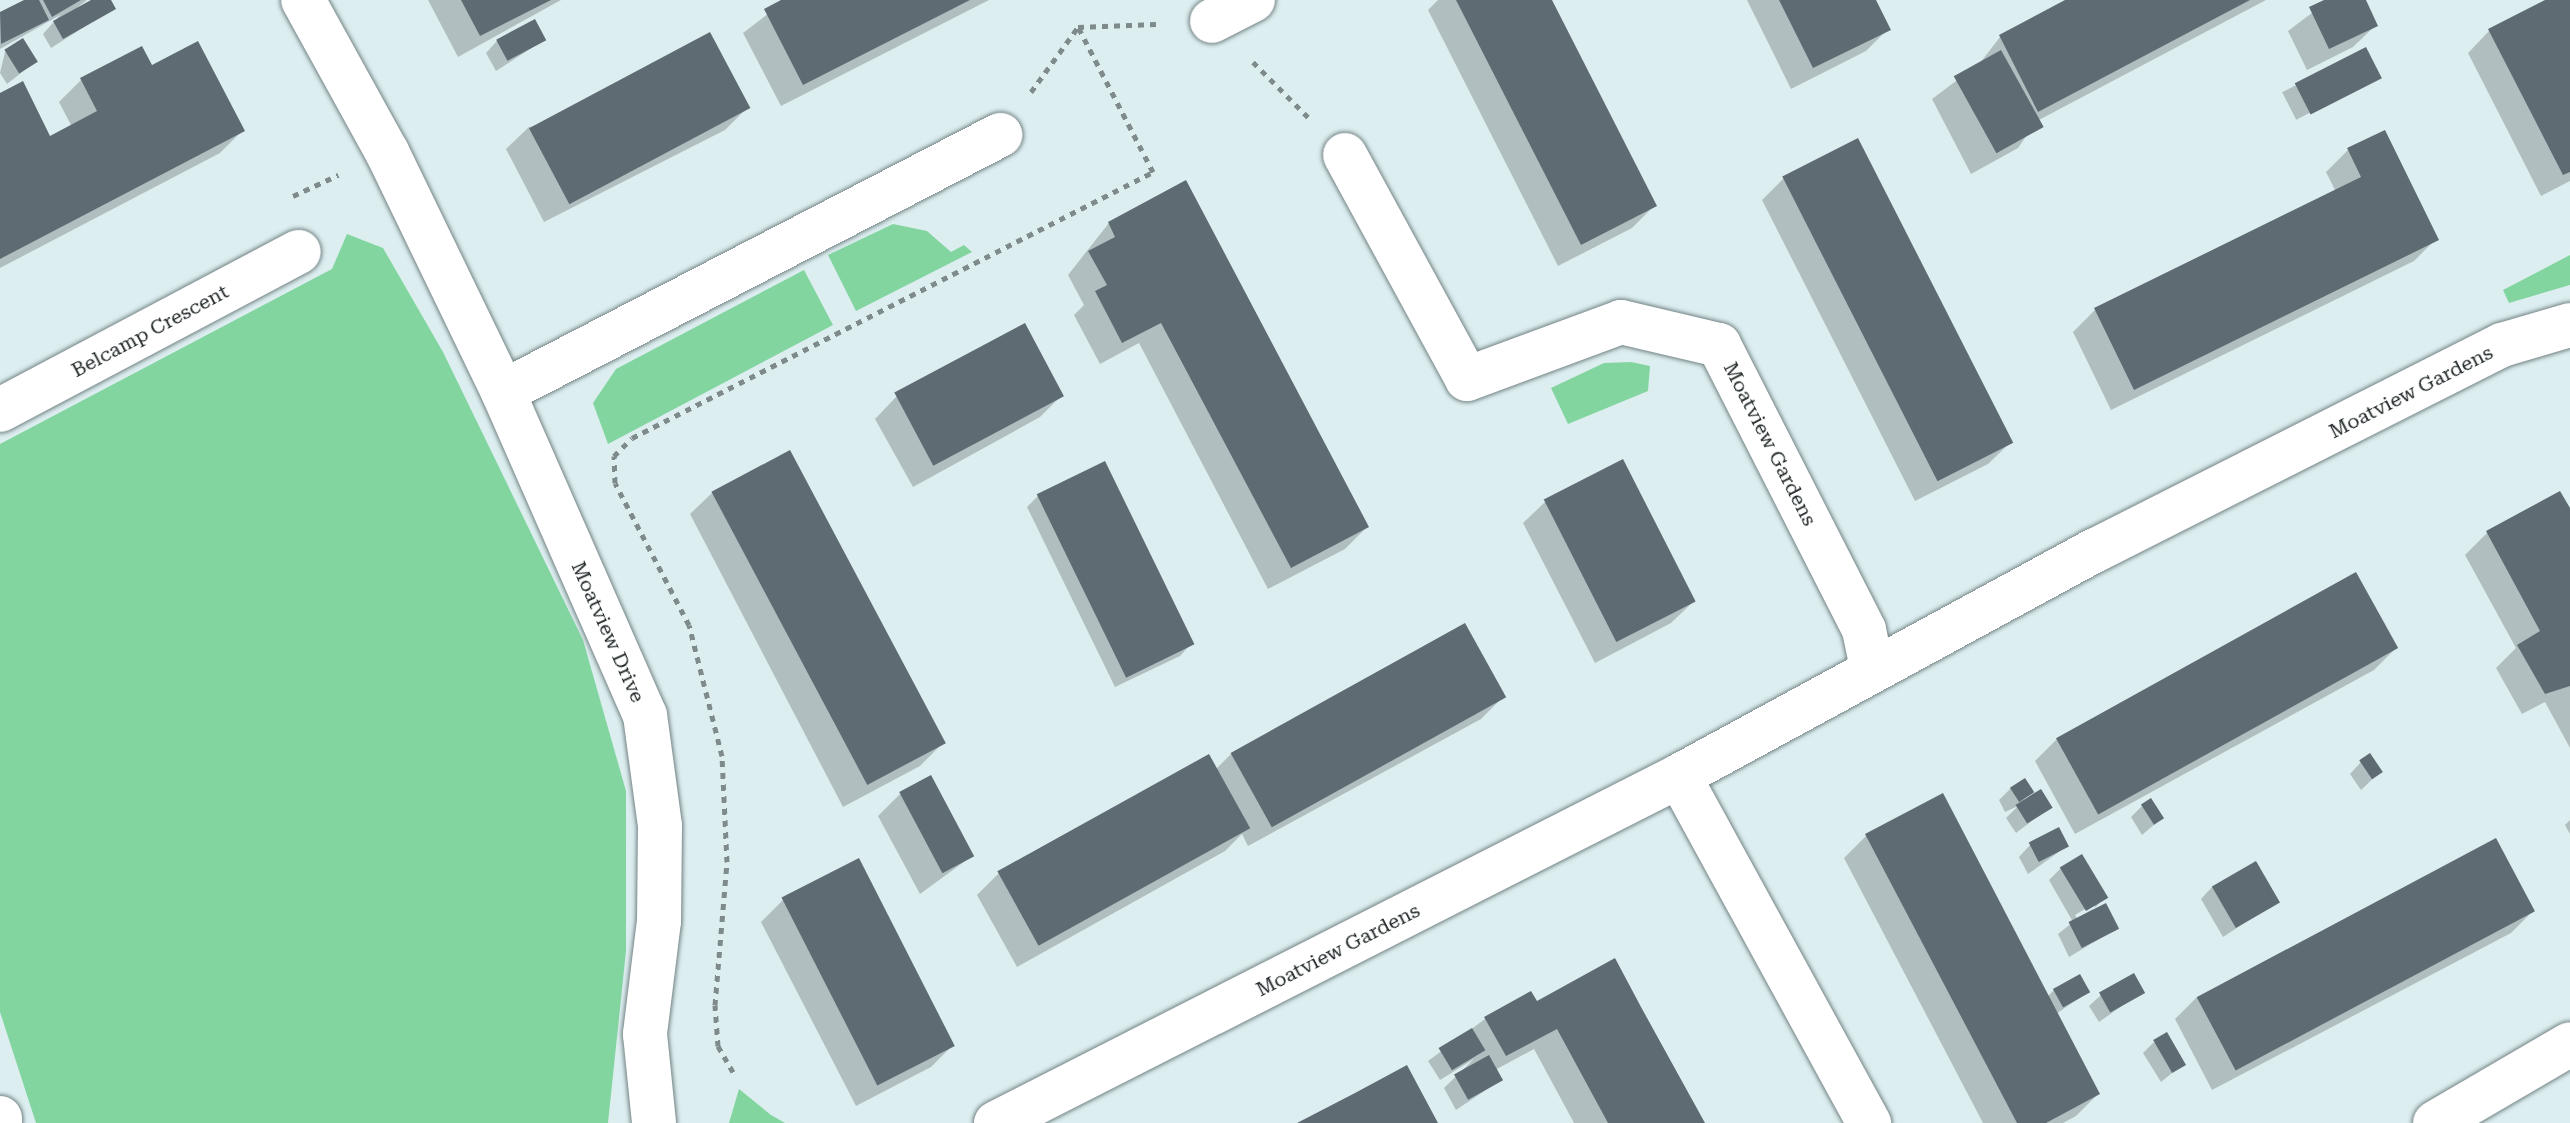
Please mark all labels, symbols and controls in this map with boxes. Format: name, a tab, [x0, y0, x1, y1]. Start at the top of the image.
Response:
street label: Belcamp Crescent	[67, 280, 233, 382]
street label: Moatview Gardens	[2325, 340, 2497, 444]
street label: Moatview Gardens	[1718, 358, 1822, 530]
street label: Moatview Drive	[566, 558, 650, 706]
street label: Moatview Gardens	[1252, 898, 1424, 1002]

